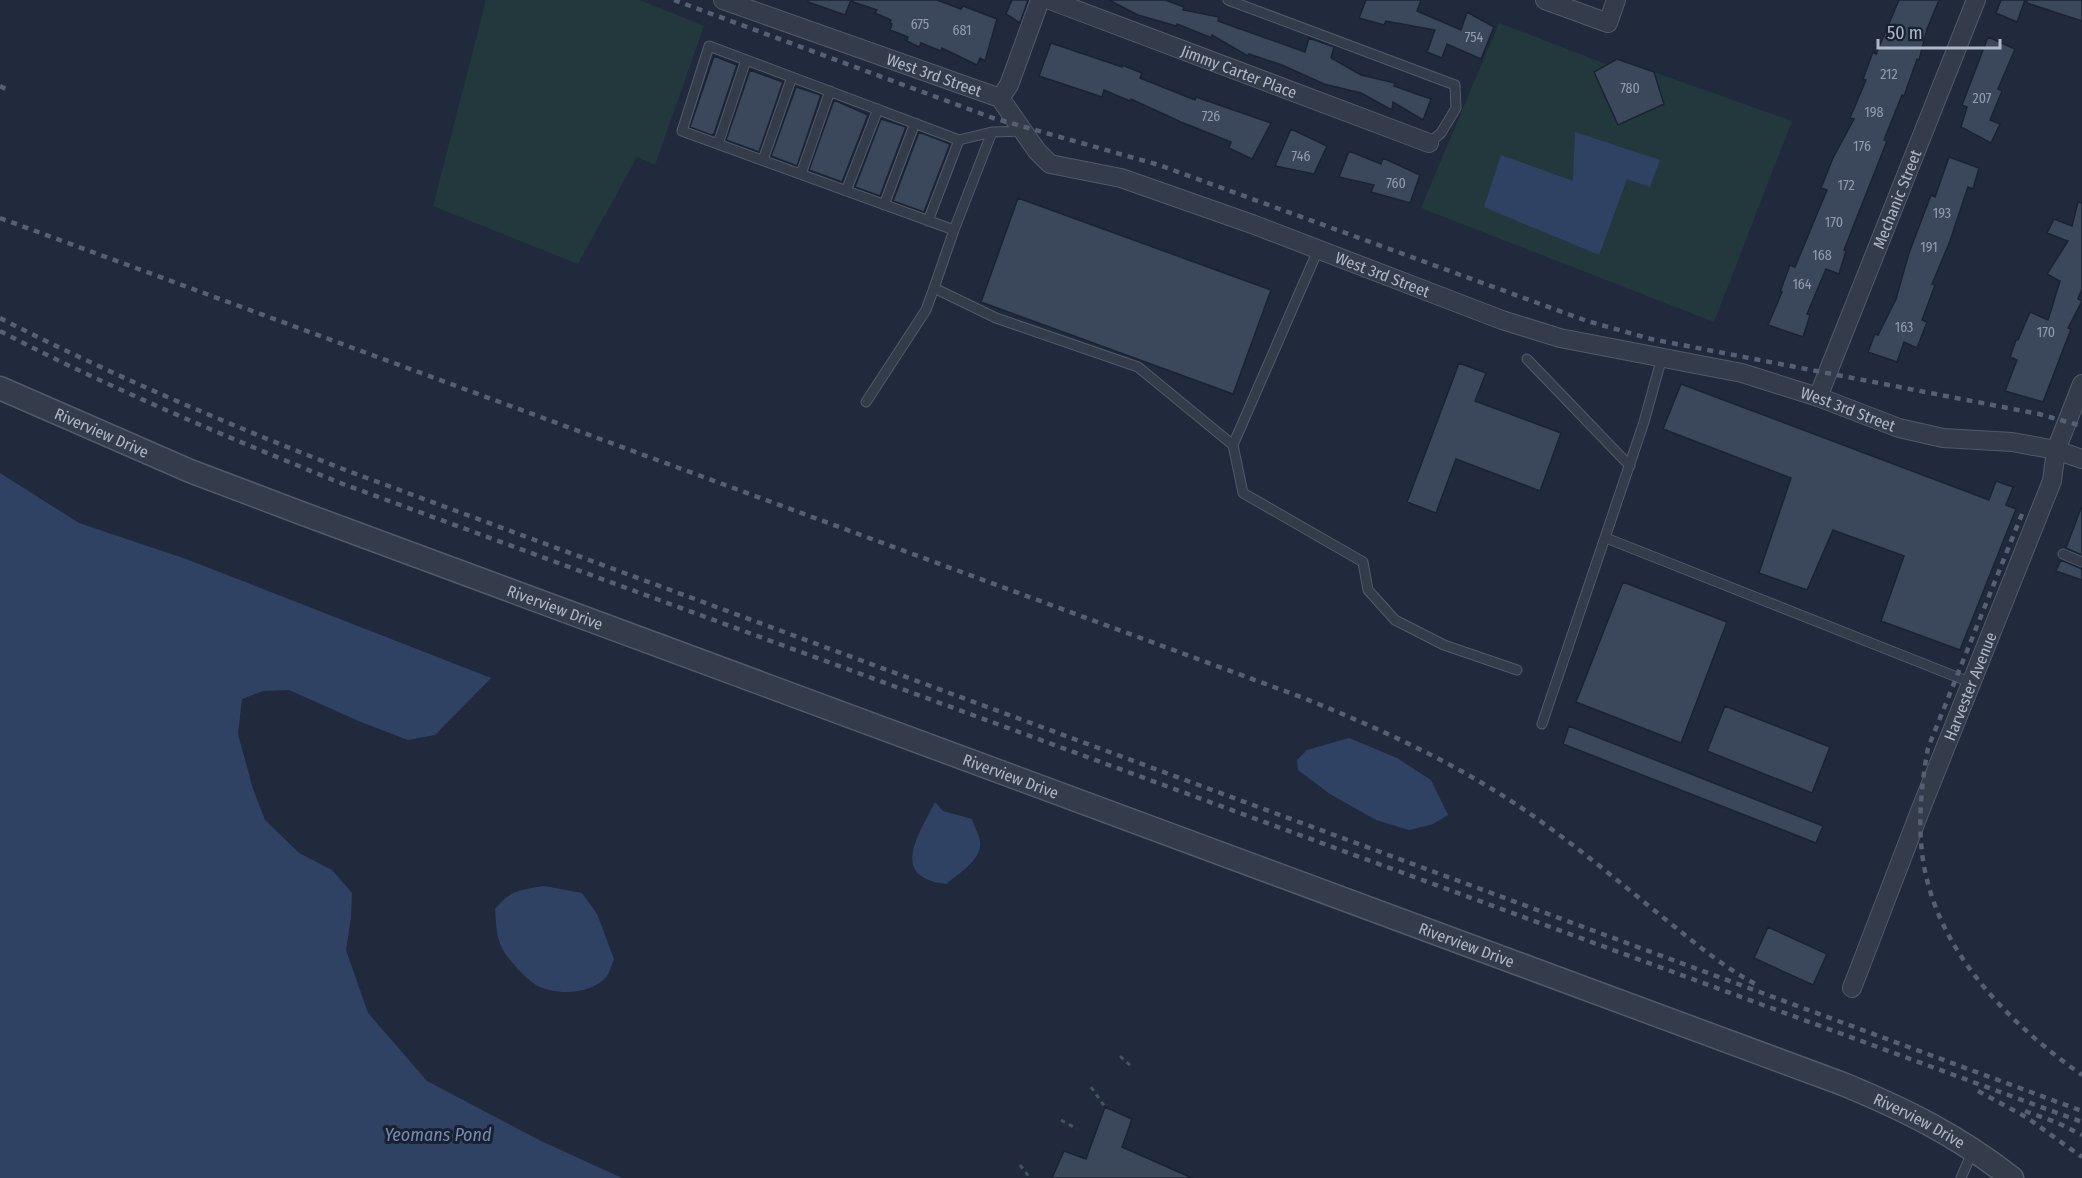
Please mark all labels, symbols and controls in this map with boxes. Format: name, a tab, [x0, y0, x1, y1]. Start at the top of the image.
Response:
scale bar	[1878, 12, 2000, 50]
house number: 675	[911, 16, 929, 33]
house number: 681	[952, 22, 972, 39]
text: 50 m	[1887, 22, 1923, 44]
house number: 754	[1465, 29, 1484, 46]
street label: Jimmy Carter Place	[1178, 41, 1299, 102]
street label: West 3rd Street	[884, 50, 985, 101]
house number: 212	[1880, 66, 1898, 83]
house number: 780	[1620, 80, 1640, 97]
house number: 207	[1973, 90, 1992, 107]
house number: 198	[1864, 104, 1884, 121]
house number: 726	[1202, 108, 1220, 125]
house number: 176	[1853, 138, 1871, 155]
street label: Mechanic Street	[1869, 146, 1926, 252]
house number: 746	[1292, 148, 1311, 165]
house number: 760	[1386, 175, 1406, 192]
house number: 172	[1837, 177, 1855, 194]
house number: 193	[1933, 205, 1951, 222]
house number: 170	[1825, 214, 1843, 231]
house number: 191	[1920, 239, 1938, 256]
house number: 168	[1812, 247, 1832, 264]
street label: West 3rd Street	[1333, 248, 1433, 302]
house number: 164	[1792, 276, 1812, 293]
house number: 163	[1895, 319, 1913, 336]
house number: 170	[2037, 324, 2055, 341]
street label: West 3rd Street	[1798, 383, 1899, 436]
street label: Riverview Drive	[52, 404, 151, 462]
street label: Riverview Drive	[504, 581, 605, 634]
street label: Harvester Avenue	[1940, 629, 2001, 743]
street label: Riverview Drive	[960, 750, 1061, 803]
street label: Riverview Drive	[1416, 919, 1517, 972]
street label: Riverview Drive	[1871, 1089, 1968, 1153]
water label: Yeomans Pond	[384, 1124, 492, 1146]

